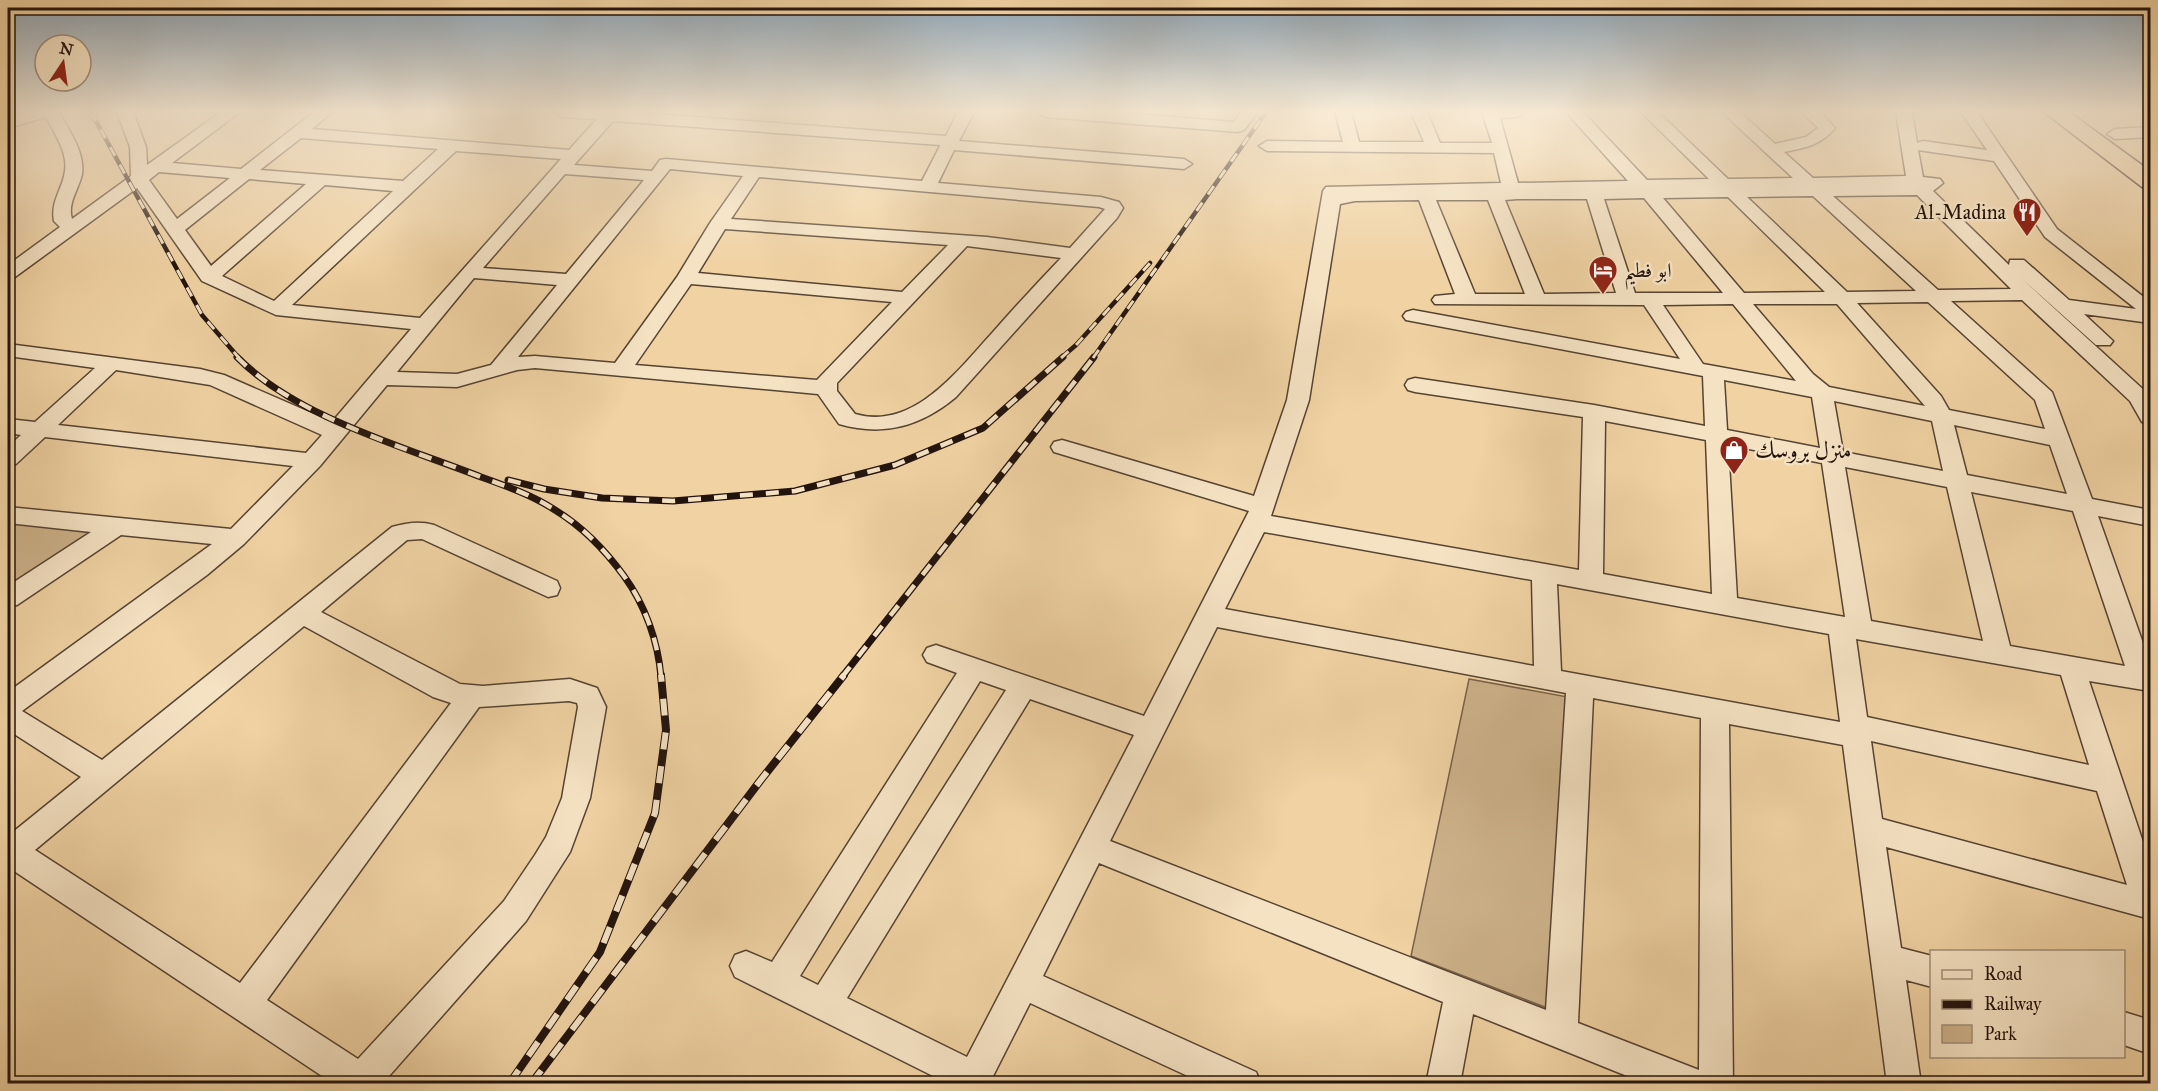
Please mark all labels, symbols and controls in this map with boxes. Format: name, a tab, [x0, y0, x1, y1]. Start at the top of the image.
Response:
north arrow	[33, 33, 93, 93]
text: N	[58, 38, 75, 60]
restaurant icon: Al-Madina	[2011, 196, 2043, 238]
place label: Al-Madina	[1914, 200, 2007, 224]
hotel icon: ابو فطيم	[1587, 254, 1619, 296]
place label: ابو فطيم	[1624, 258, 1671, 290]
shop icon: منزل بروسك	[1718, 434, 1750, 476]
place label: منزل بروسك	[1755, 435, 1852, 465]
legend	[1930, 950, 2125, 1058]
text: Road	[1984, 963, 2022, 985]
text: Railway	[1984, 993, 2042, 1015]
text: Park	[1984, 1023, 2017, 1045]

